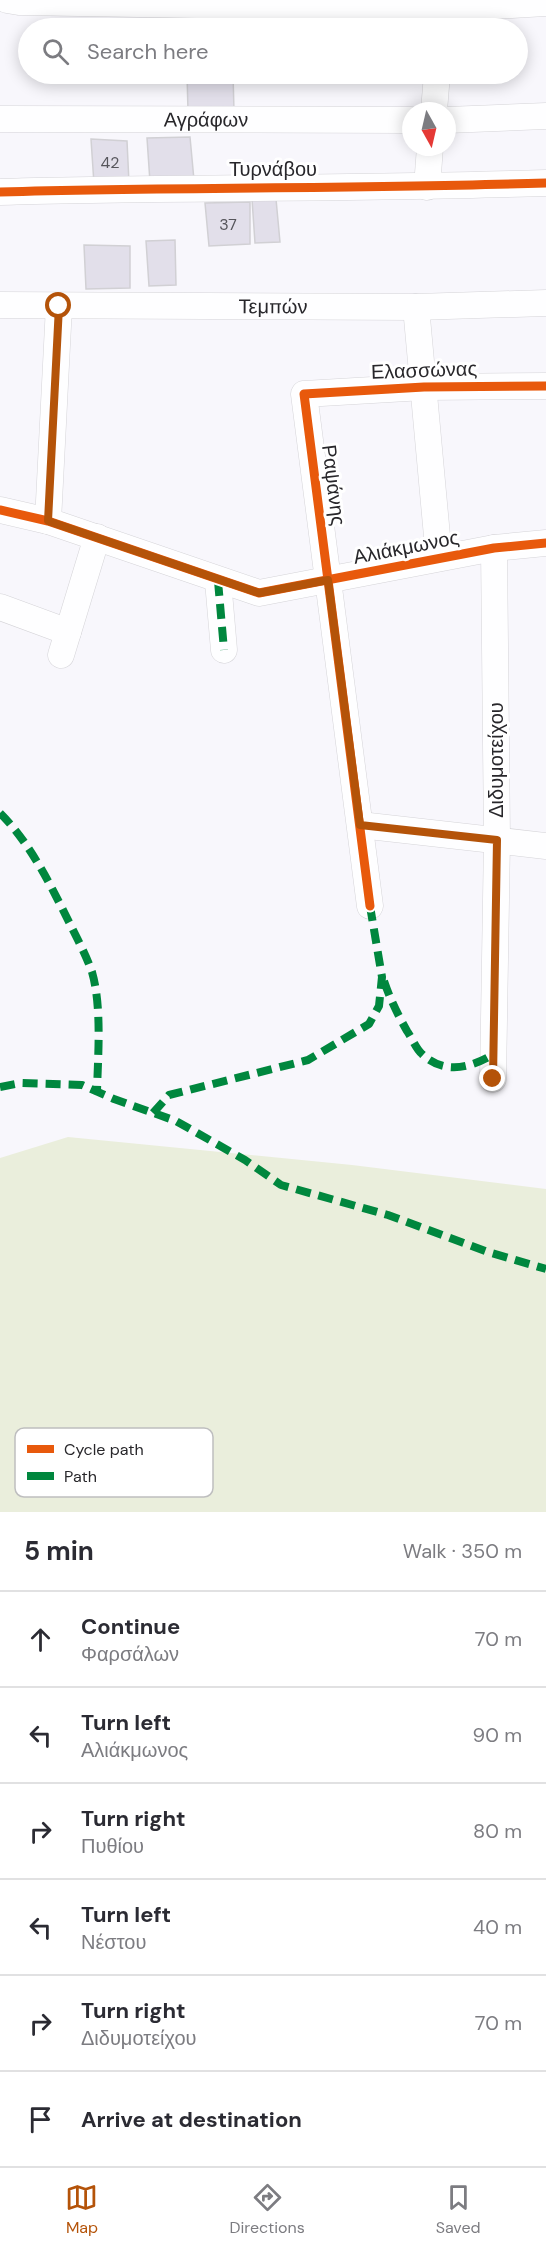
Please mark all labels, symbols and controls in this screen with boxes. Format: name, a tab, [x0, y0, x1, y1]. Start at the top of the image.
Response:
search box	[18, 18, 528, 84]
icon: search	[39, 35, 72, 68]
text: Search here	[87, 37, 208, 66]
north arrow	[402, 102, 456, 156]
street label: Αγράφων	[164, 106, 248, 133]
house number: 42	[101, 152, 119, 173]
street label: Τυρνάβου	[229, 156, 317, 182]
house number: 37	[219, 214, 237, 235]
route start	[45, 292, 71, 318]
street label: Τεμπών	[238, 293, 308, 319]
street label: Ελασσώνας	[371, 355, 478, 385]
street label: Ραψάνης	[316, 443, 352, 527]
street label: Αλιάκμωνος	[351, 524, 461, 570]
street label: Διδυμοτείχου	[483, 702, 509, 818]
route end	[479, 1065, 505, 1091]
legend	[15, 1428, 213, 1497]
text: Cycle path	[64, 1439, 144, 1460]
text: Path	[64, 1466, 97, 1487]
text: 5 min	[24, 1534, 94, 1568]
text: Walk · 350 m	[403, 1538, 522, 1564]
text: Continue	[81, 1612, 180, 1641]
icon: ahead	[24, 1623, 57, 1656]
text: 70 m	[475, 1626, 522, 1652]
text: Φαρσάλων	[81, 1641, 179, 1667]
text: Turn left	[81, 1708, 171, 1737]
icon: left	[24, 1719, 57, 1752]
text: 90 m	[473, 1722, 522, 1748]
text: Αλιάκμωνος	[81, 1737, 188, 1763]
text: Turn right	[81, 1804, 186, 1833]
icon: right	[24, 1815, 57, 1848]
text: 80 m	[473, 1818, 522, 1844]
text: Πυθίου	[81, 1833, 144, 1859]
text: Turn left	[81, 1900, 171, 1929]
icon: left	[24, 1911, 57, 1944]
text: 40 m	[473, 1914, 522, 1940]
text: Νέστου	[81, 1929, 146, 1955]
text: Turn right	[81, 1996, 186, 2025]
icon: right	[24, 2007, 57, 2040]
text: 70 m	[475, 2010, 522, 2036]
text: Διδυμοτείχου	[81, 2025, 197, 2051]
icon: arrive	[24, 2103, 57, 2136]
text: Arrive at destination	[81, 2105, 302, 2134]
tab: Map	[65, 2181, 98, 2238]
tab: Directions	[229, 2181, 305, 2238]
tab: Saved	[436, 2181, 481, 2238]

